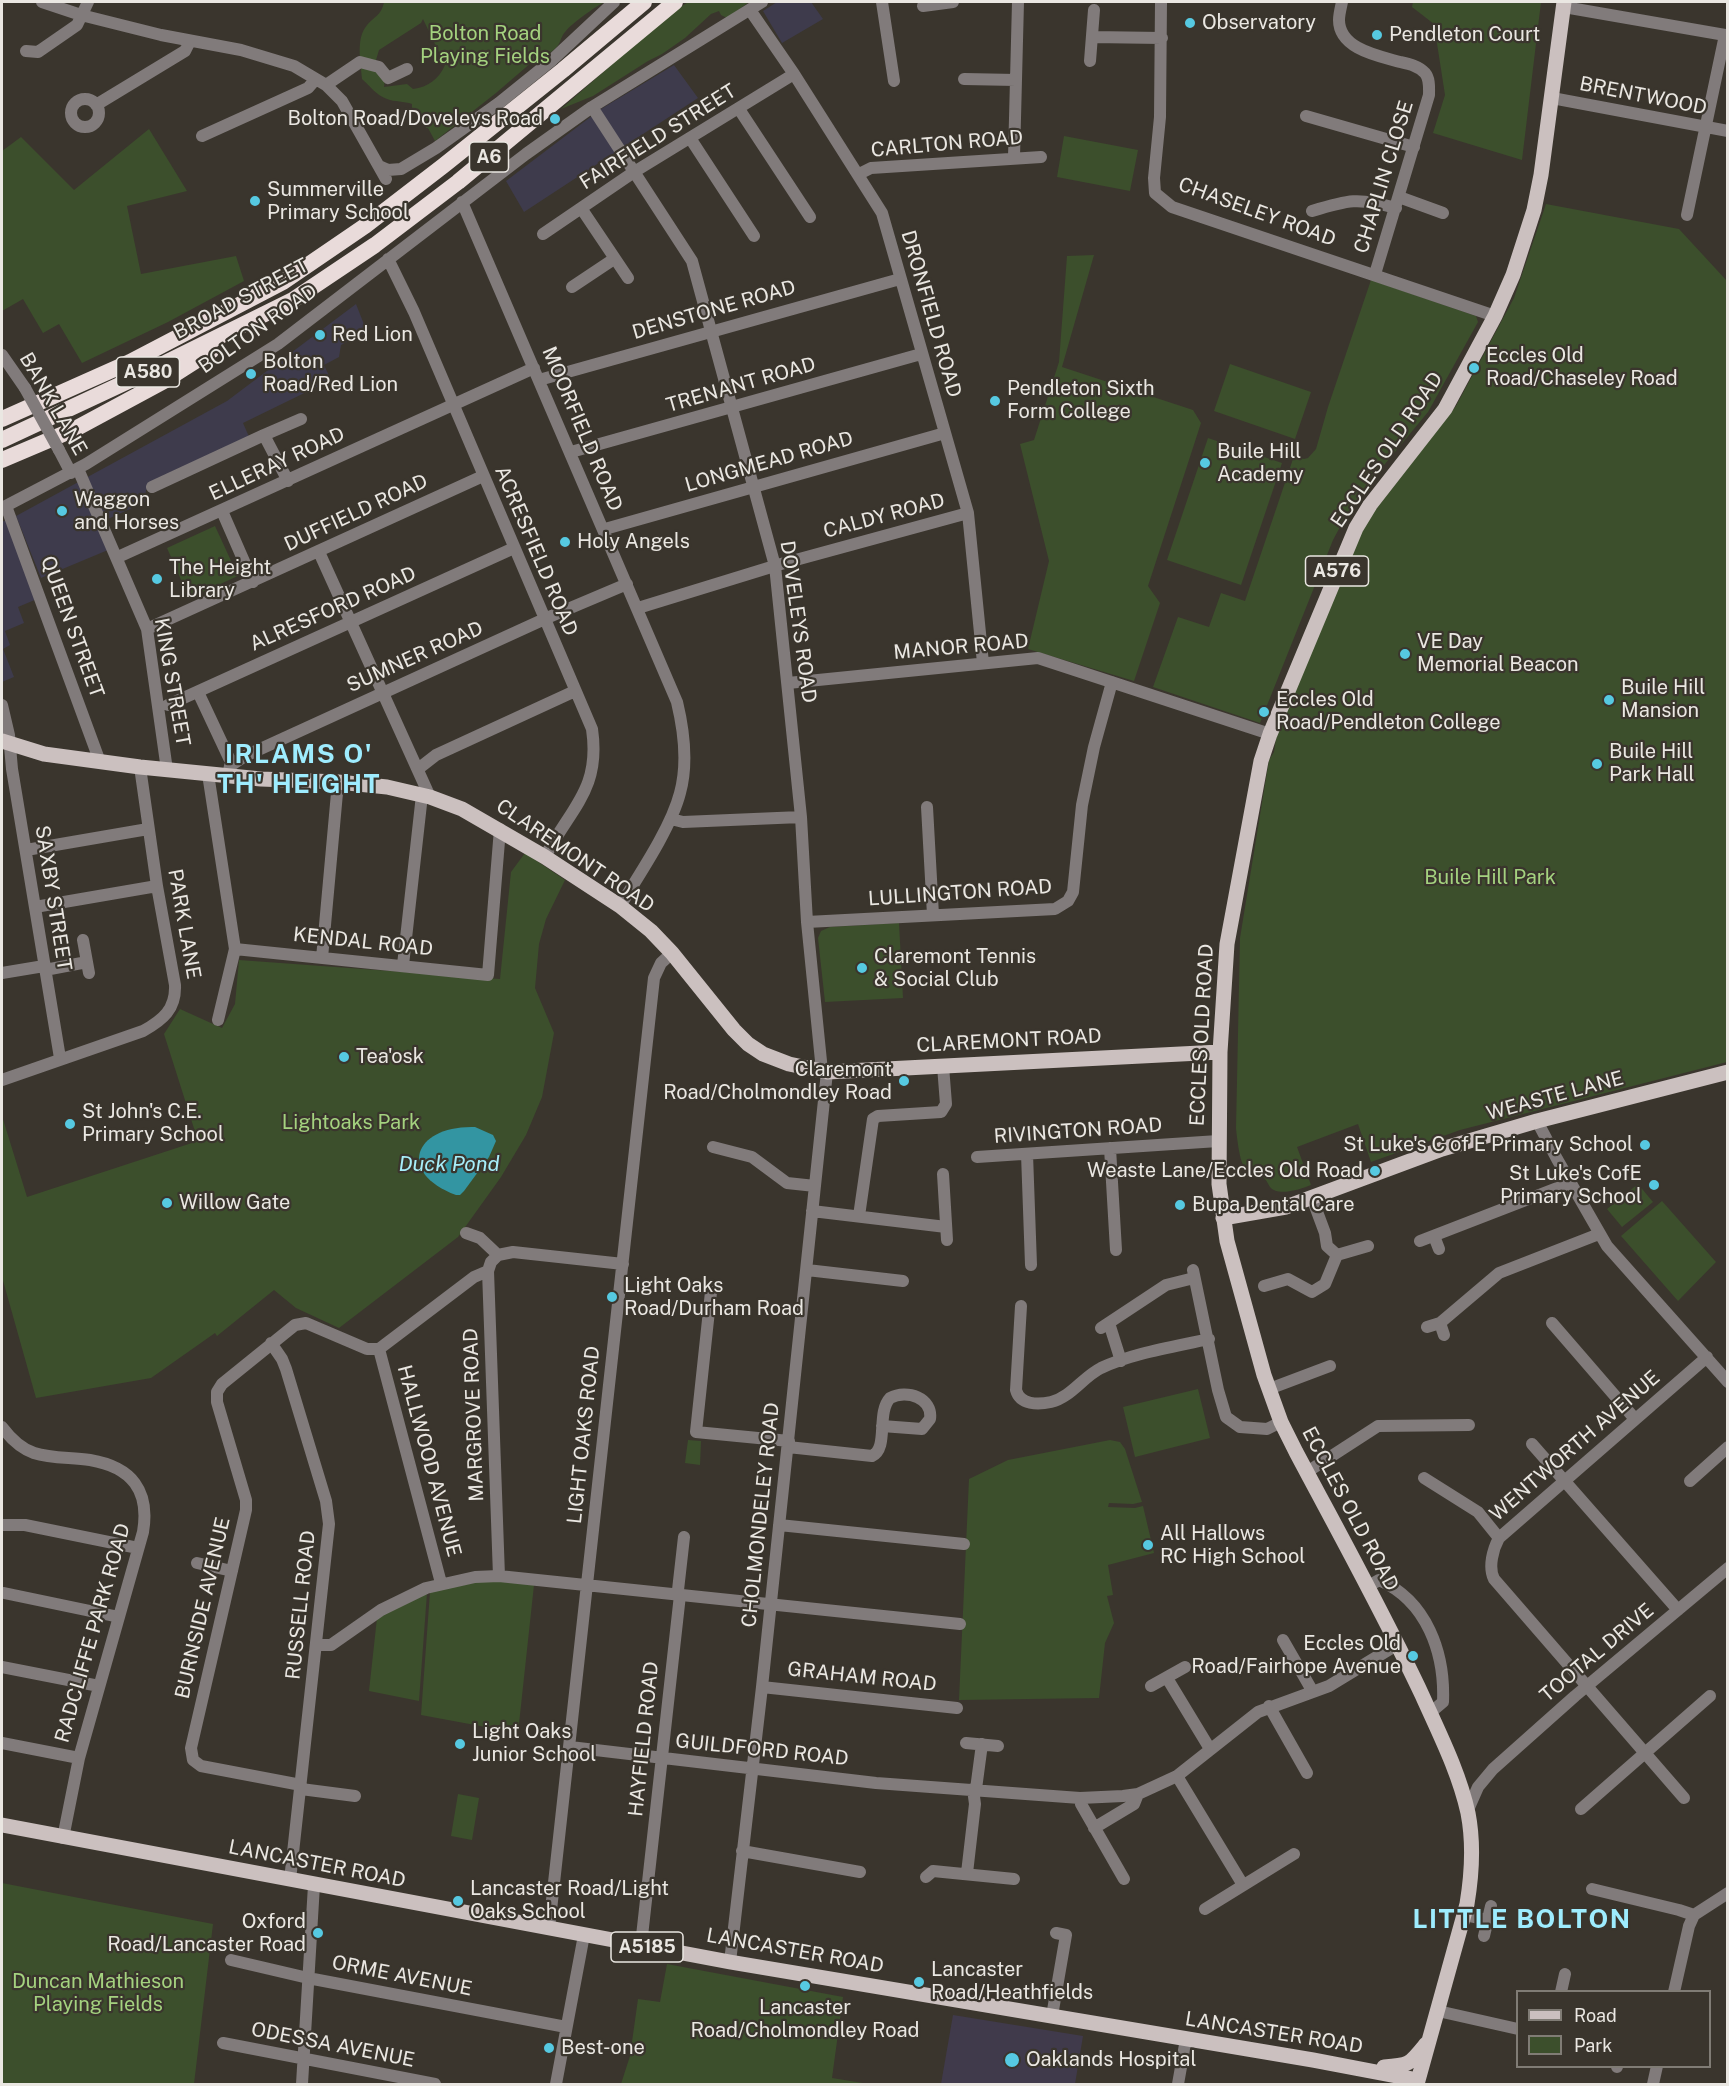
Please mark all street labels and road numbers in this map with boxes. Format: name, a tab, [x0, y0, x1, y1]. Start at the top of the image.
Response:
street label: BRENTWOOD	[1577, 72, 1709, 120]
street label: FAIRFIELD STREET	[575, 79, 741, 195]
street label: CHAPLIN CLOSE	[1349, 98, 1419, 256]
street label: CARLTON ROAD	[870, 125, 1024, 163]
road number: A6	[470, 142, 508, 172]
street label: CHASELEY ROAD	[1175, 172, 1339, 252]
street label: DRONFIELD ROAD	[896, 228, 966, 400]
street label: BROAD STREET	[169, 253, 313, 345]
street label: DENSTONE ROAD	[630, 275, 798, 345]
street label: BOLTON ROAD	[194, 279, 322, 379]
street label: MOORFIELD ROAD	[537, 343, 627, 515]
street label: BANK LANE	[14, 348, 92, 460]
street label: TRENANT ROAD	[663, 352, 819, 418]
road number: A580	[116, 357, 180, 387]
street label: ECCLES OLD ROAD	[1326, 368, 1448, 532]
street label: ELLERAY ROAD	[205, 422, 349, 506]
street label: LONGMEAD ROAD	[682, 427, 856, 497]
street label: ACRESFIELD ROAD	[489, 462, 583, 640]
street label: DUFFIELD ROAD	[280, 469, 432, 557]
street label: CALDY ROAD	[821, 488, 947, 544]
street label: DOVELEYS ROAD	[775, 539, 821, 705]
street label: QUEEN STREET	[35, 553, 109, 701]
road number: A576	[1306, 556, 1368, 586]
street label: ALRESFORD ROAD	[246, 562, 420, 656]
street label: KING STREET	[149, 616, 195, 748]
street label: SUMNER ROAD	[343, 616, 487, 698]
street label: MANOR ROAD	[892, 629, 1030, 665]
street label: CLAREMONT ROAD	[491, 794, 659, 918]
street label: SAXBY STREET	[30, 824, 76, 972]
street label: PARK LANE	[163, 867, 205, 981]
street label: LULLINGTON ROAD	[867, 875, 1053, 911]
street label: KENDAL ROAD	[292, 923, 434, 961]
street label: ECCLES OLD ROAD	[1185, 943, 1219, 1127]
street label: CLAREMONT ROAD	[916, 1024, 1102, 1058]
street label: WEASTE LANE	[1484, 1066, 1626, 1126]
street label: RIVINGTON ROAD	[993, 1113, 1163, 1149]
street label: MARGROVE ROAD	[459, 1328, 489, 1502]
street label: LIGHT OAKS ROAD	[563, 1345, 605, 1525]
street label: HALLWOOD AVENUE	[392, 1363, 466, 1559]
street label: WENTWORTH AVENUE	[1485, 1366, 1665, 1526]
street label: CHOLMONDELEY ROAD	[737, 1401, 785, 1629]
street label: ECCLES OLD ROAD	[1297, 1423, 1403, 1595]
street label: BURNSIDE AVENUE	[170, 1515, 236, 1701]
street label: RADCLIFFE PARK ROAD	[50, 1521, 136, 1745]
street label: RUSSELL ROAD	[281, 1529, 321, 1681]
street label: TOOTAL DRIVE	[1535, 1599, 1659, 1707]
street label: GRAHAM ROAD	[786, 1657, 938, 1697]
street label: HAYFIELD ROAD	[624, 1660, 664, 1818]
street label: GUILDFORD ROAD	[674, 1729, 850, 1771]
street label: LANCASTER ROAD	[226, 1835, 408, 1893]
street label: LANCASTER ROAD	[704, 1924, 886, 1978]
road number: A5185	[611, 1932, 683, 1962]
street label: ORME AVENUE	[330, 1951, 474, 2001]
street label: LANCASTER ROAD	[1183, 2007, 1365, 2059]
street label: ODESSA AVENUE	[249, 2017, 417, 2073]

